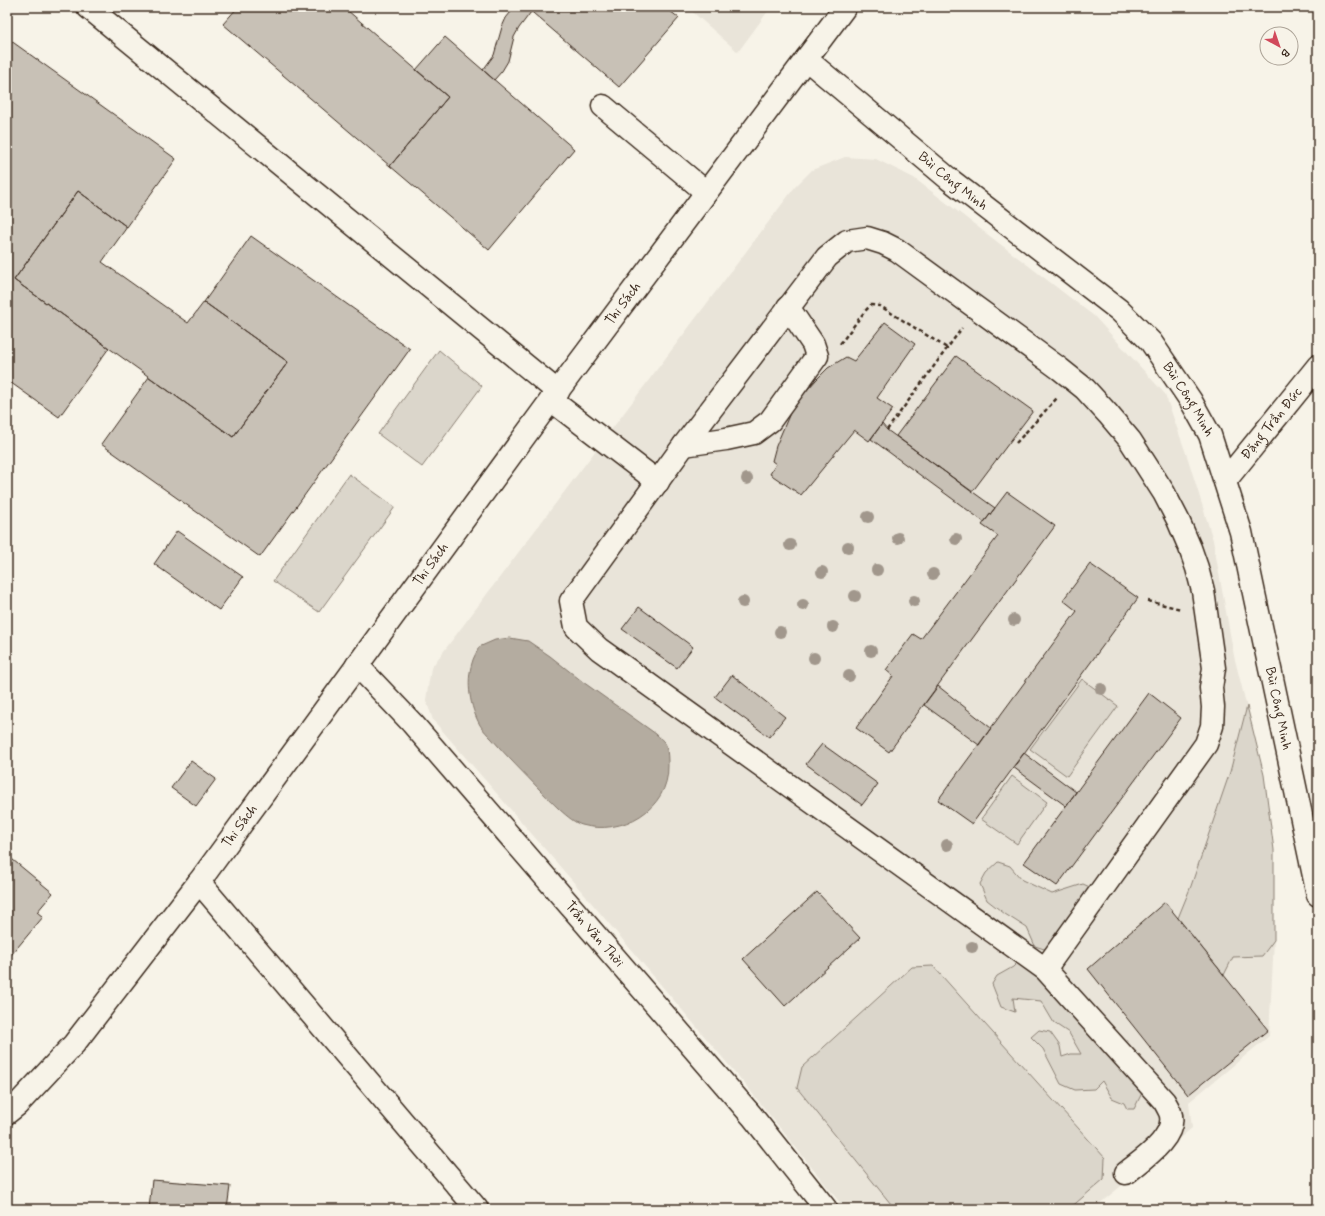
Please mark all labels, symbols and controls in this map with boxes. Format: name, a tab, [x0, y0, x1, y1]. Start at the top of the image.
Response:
north arrow	[1259, 26, 1299, 66]
text: B	[1278, 45, 1292, 61]
street label: Bùi Công Minh	[914, 148, 991, 215]
street label: Thi Sách	[601, 278, 645, 329]
street label: Bùi Công Minh	[1158, 359, 1218, 440]
street label: Đặng Trần Đức	[1237, 383, 1306, 463]
street label: Thi Sách	[409, 539, 453, 590]
street label: Bùi Công Minh	[1261, 665, 1296, 752]
street label: Thi Sách	[218, 801, 262, 852]
street label: Trần Văn Thời	[561, 897, 628, 971]

